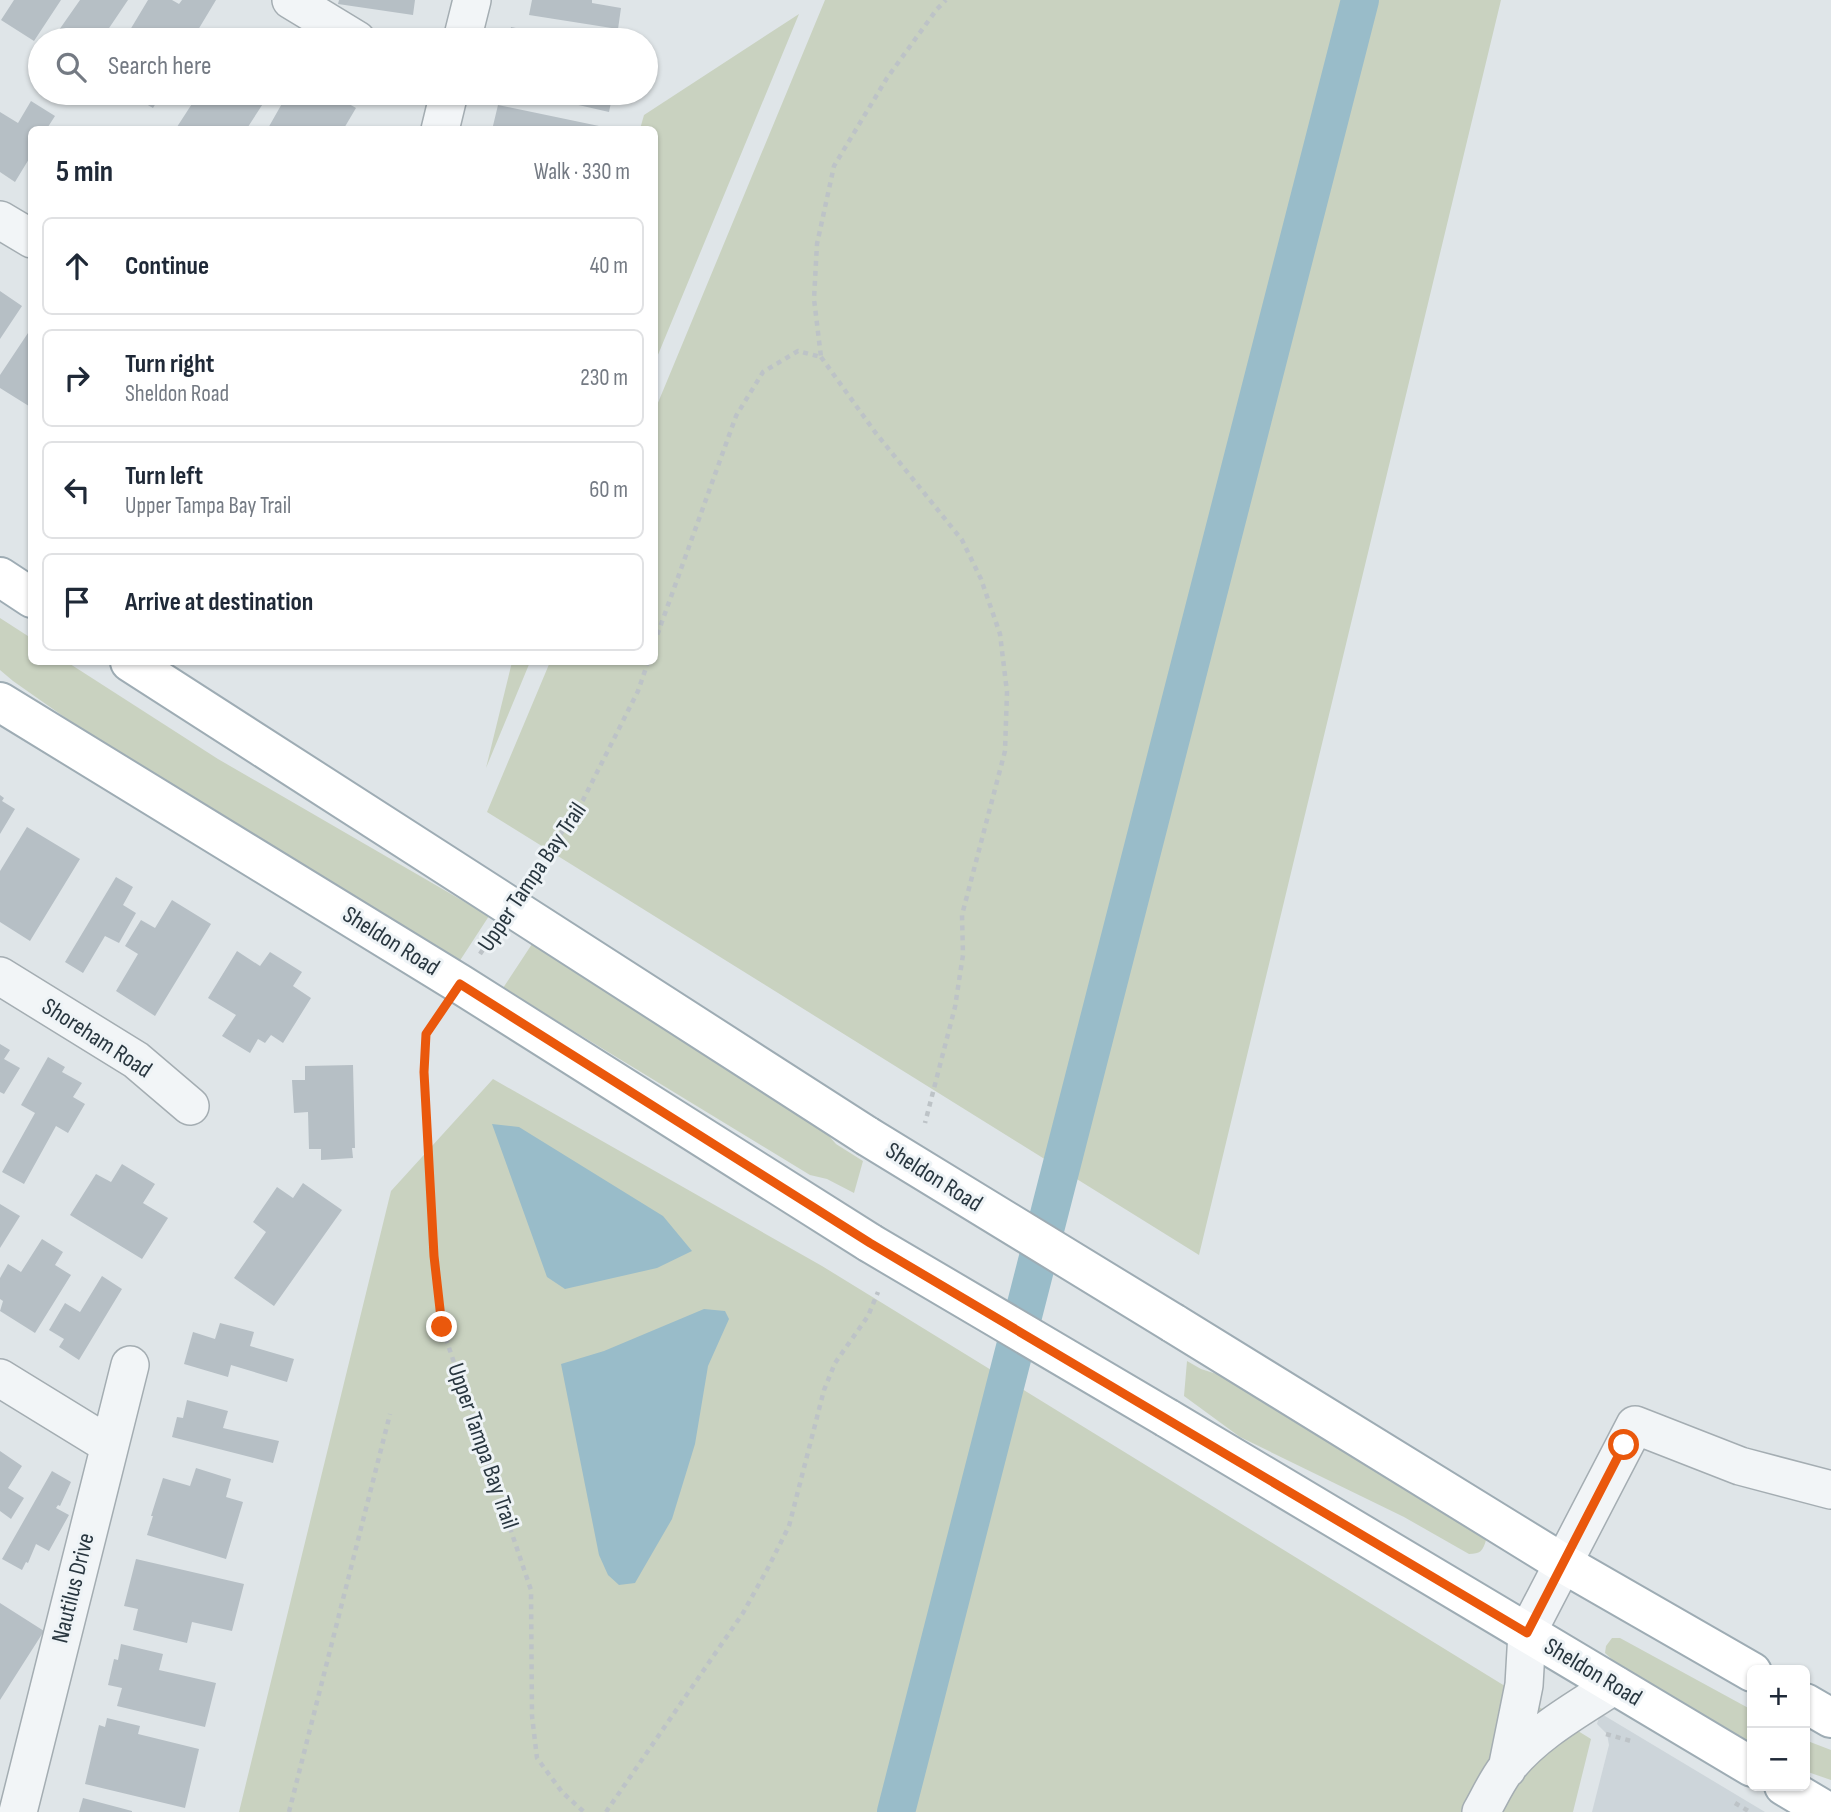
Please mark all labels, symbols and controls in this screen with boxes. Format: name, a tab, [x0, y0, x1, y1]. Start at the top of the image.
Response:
search box	[28, 28, 658, 105]
icon: search	[52, 48, 90, 86]
text: Search here	[108, 51, 211, 82]
text: 5 min	[56, 154, 113, 190]
text: Walk · 330 m	[534, 158, 630, 186]
icon: ahead	[58, 247, 96, 285]
text: Continue	[125, 251, 209, 282]
text: 40 m	[590, 252, 628, 280]
text: Turn right	[125, 349, 214, 380]
icon: right	[58, 359, 96, 397]
text: 230 m	[580, 364, 628, 392]
text: Sheldon Road	[125, 380, 229, 408]
text: Turn left	[125, 461, 203, 492]
icon: left	[58, 471, 96, 509]
text: 60 m	[589, 476, 628, 504]
text: Upper Tampa Bay Trail	[125, 492, 291, 520]
icon: arrive	[58, 583, 96, 621]
text: Arrive at destination	[125, 587, 313, 618]
street label: Upper Tampa Bay Trail	[471, 797, 593, 957]
street label: Sheldon Road	[337, 900, 445, 982]
street label: Shoreham Road	[37, 992, 157, 1084]
street label: Sheldon Road	[880, 1136, 988, 1218]
route end	[426, 1311, 457, 1342]
street label: Upper Tampa Bay Trail	[441, 1359, 525, 1533]
route start	[1608, 1429, 1639, 1460]
street label: Nautilus Drive	[45, 1530, 101, 1646]
street label: Sheldon Road	[1539, 1632, 1647, 1712]
map controls	[1747, 1665, 1810, 1791]
button: +	[1747, 1665, 1810, 1728]
button: −	[1747, 1728, 1810, 1791]

